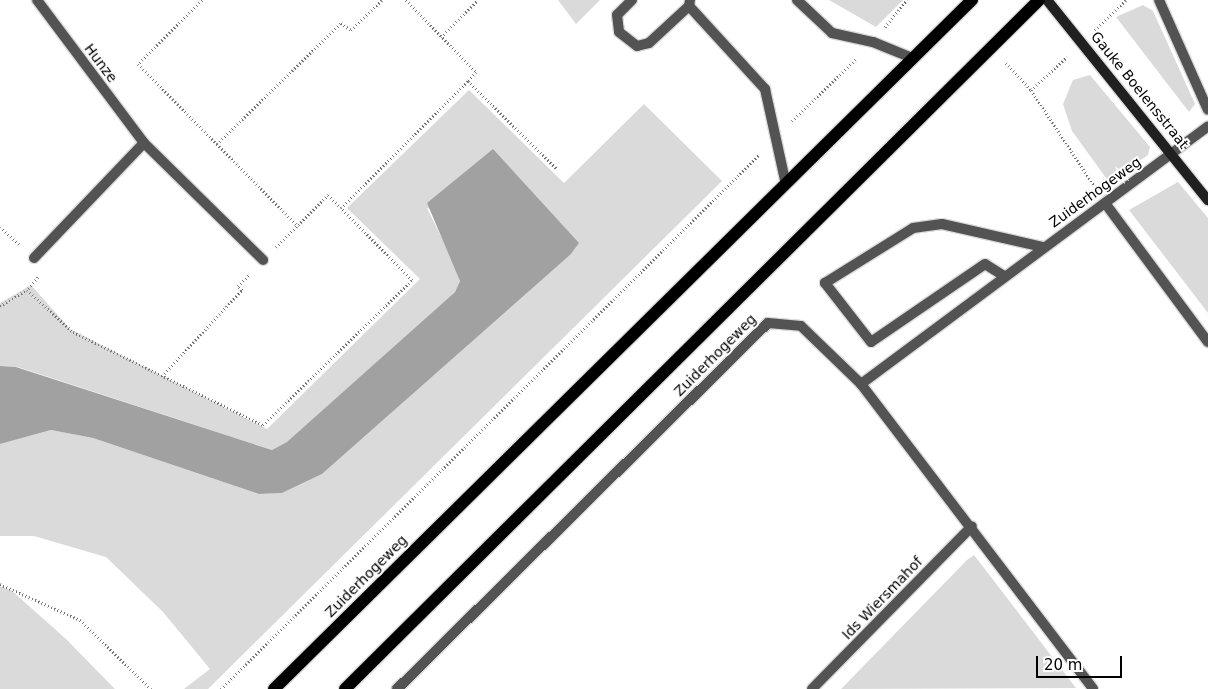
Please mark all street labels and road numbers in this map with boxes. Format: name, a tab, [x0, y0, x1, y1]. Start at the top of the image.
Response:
street label: Gauke Boelensstraat	[1088, 28, 1192, 152]
street label: Hunze	[81, 40, 121, 86]
street label: Zuiderhogeweg	[1046, 153, 1144, 231]
street label: Zuiderhogeweg	[670, 310, 760, 400]
street label: Zuiderhogeweg	[321, 531, 411, 621]
street label: Ids Wiersmahof	[838, 553, 926, 643]

